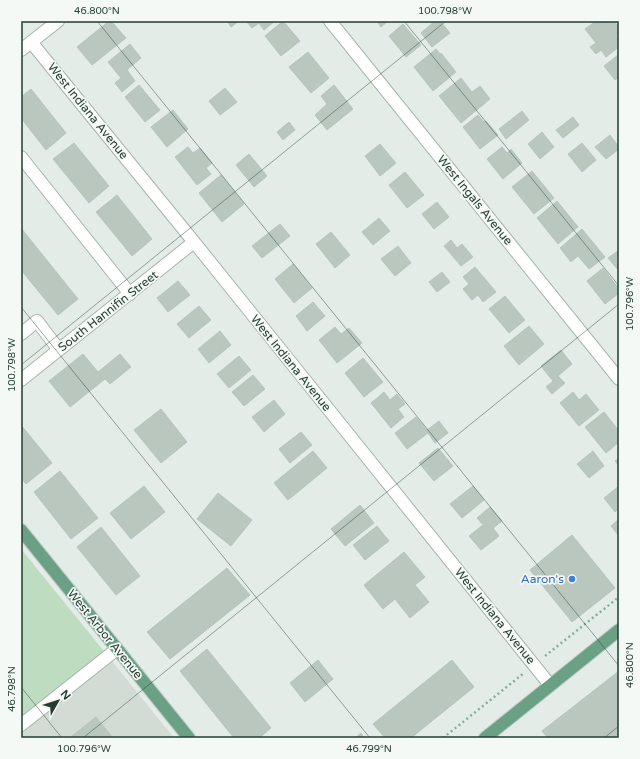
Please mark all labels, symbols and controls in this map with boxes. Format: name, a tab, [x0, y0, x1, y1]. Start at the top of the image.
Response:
text: 46.800°N	[74, 5, 120, 17]
text: 100.798°W	[418, 5, 472, 17]
street label: West Indiana Avenue	[45, 60, 131, 162]
street label: West Ingals Avenue	[434, 152, 516, 248]
street label: South Hannifin Street	[55, 267, 161, 354]
text: 100.796°W	[624, 277, 636, 331]
street label: West Indiana Avenue	[248, 312, 334, 414]
text: 100.798°W	[6, 338, 18, 392]
street label: West Indiana Avenue	[452, 565, 538, 667]
place label: Aaron's	[521, 572, 564, 586]
marker: Aaron's	[567, 574, 577, 584]
street label: West Arbor Avenue	[65, 587, 145, 682]
text: 46.800°N	[624, 642, 636, 688]
text: 46.798°N	[6, 666, 18, 712]
north arrow	[38, 681, 78, 721]
text: N	[58, 687, 73, 703]
text: 100.796°W	[57, 743, 111, 755]
text: 46.799°N	[346, 743, 392, 755]

